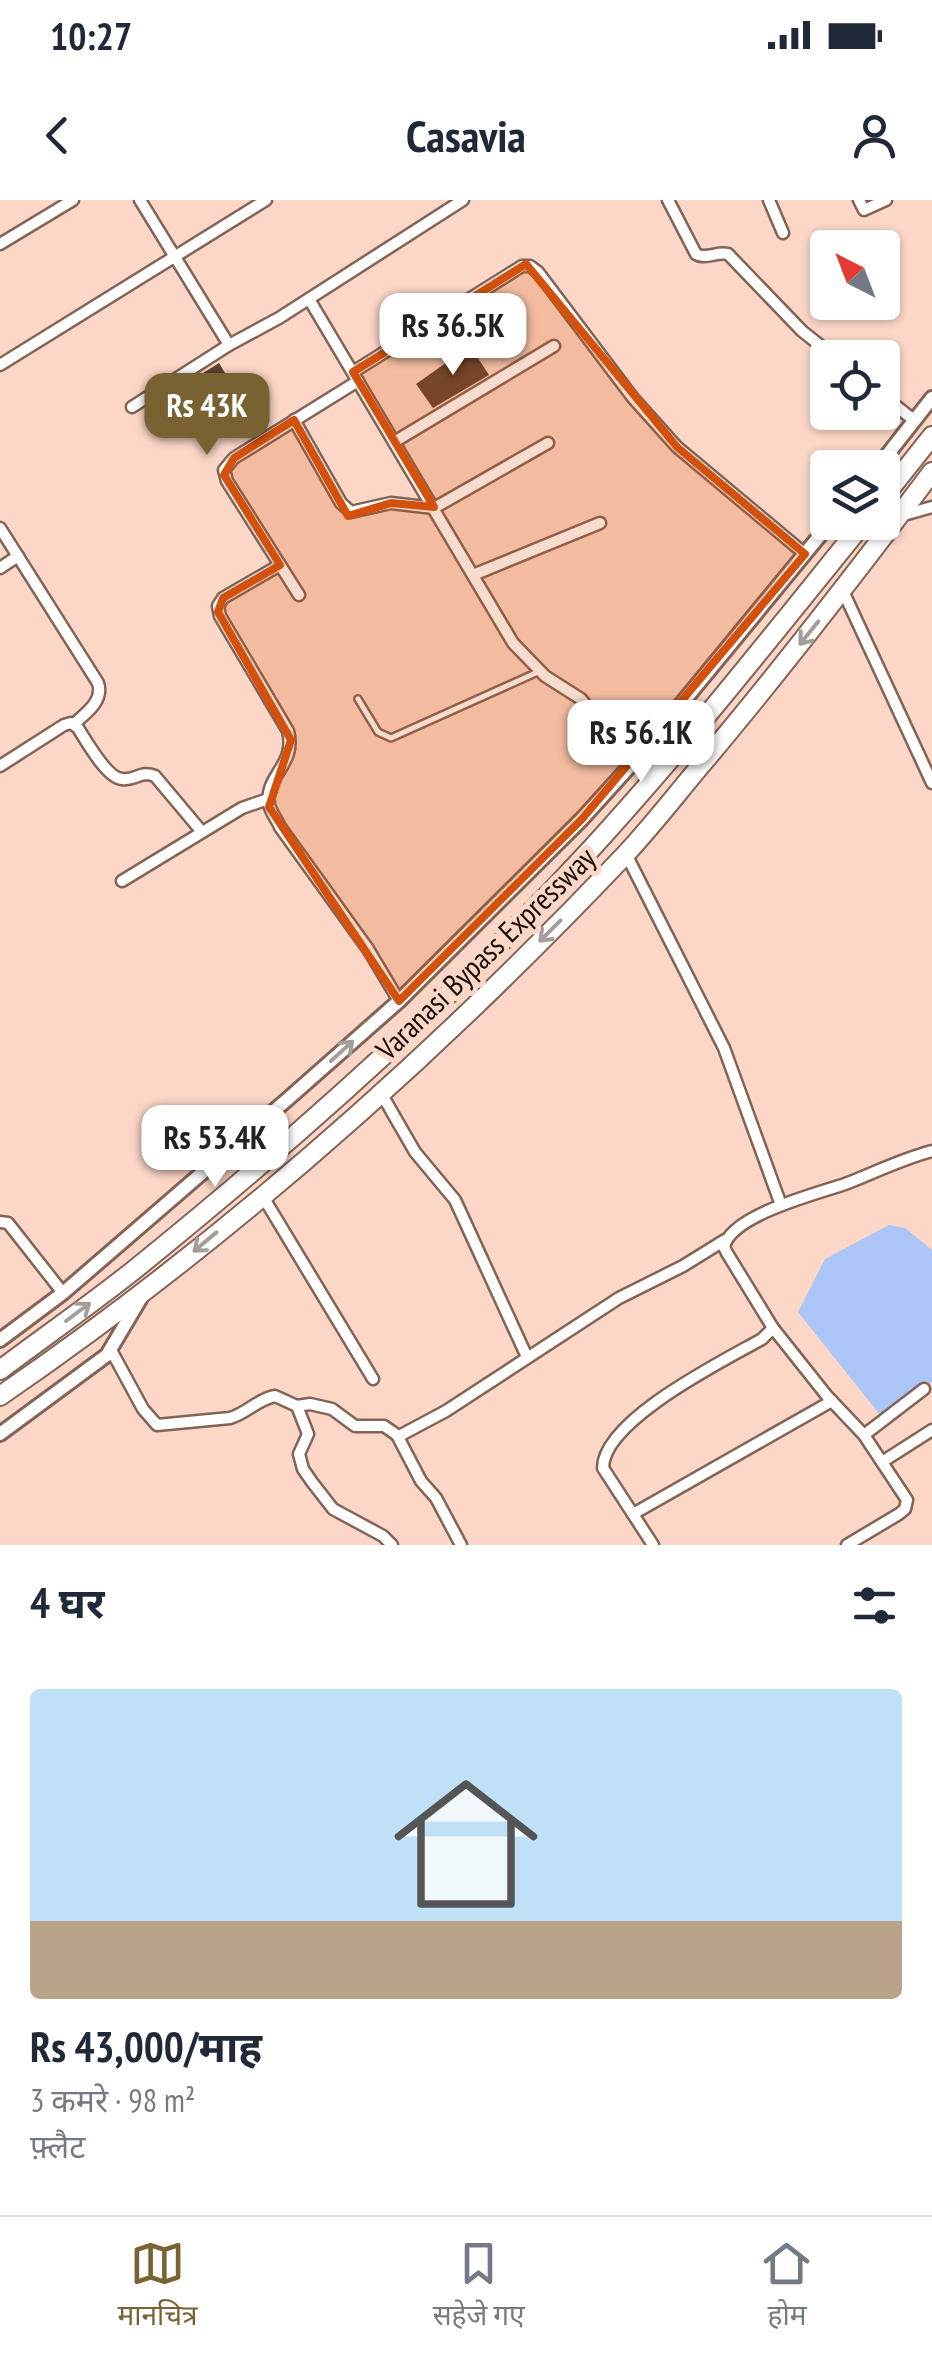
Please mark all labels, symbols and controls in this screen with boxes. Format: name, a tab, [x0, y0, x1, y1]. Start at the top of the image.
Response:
text: 10:27	[50, 11, 132, 60]
text: Casavia	[406, 106, 526, 164]
icon: back	[30, 108, 85, 163]
icon: person	[847, 108, 902, 163]
north arrow	[810, 230, 900, 320]
map controls	[810, 230, 900, 540]
pin: Rs 36.5K	[350, 293, 556, 378]
text: Rs 36.5K	[401, 304, 505, 346]
button: locate	[810, 340, 900, 430]
pin: Rs 43K	[126, 373, 288, 458]
text: Rs 43K	[166, 384, 248, 426]
button: layers	[810, 450, 900, 540]
one-way arrow	[798, 620, 820, 646]
pin: Rs 56.1K	[538, 700, 744, 785]
text: Rs 56.1K	[589, 711, 693, 753]
street label: Varanasi Bypass Expressway	[366, 838, 603, 1069]
one-way arrow	[538, 918, 562, 942]
one-way arrow	[329, 1040, 354, 1063]
pin: Rs 53.4K	[112, 1105, 318, 1190]
text: Rs 53.4K	[163, 1116, 267, 1158]
one-way arrow	[193, 1231, 219, 1253]
one-way arrow	[64, 1302, 91, 1323]
text: 4 घर	[30, 1575, 104, 1630]
icon: filters	[847, 1578, 902, 1633]
icon: home	[376, 1754, 556, 1934]
text: Rs 43,000/माह	[30, 2019, 262, 2074]
text: 3 कमरे · 98 m²	[30, 2079, 195, 2121]
text: फ़्लैट	[30, 2125, 85, 2167]
tab: मानचित्र	[118, 2236, 198, 2336]
tab: सहेजे गए	[433, 2236, 524, 2336]
tab: होम	[759, 2236, 814, 2336]

